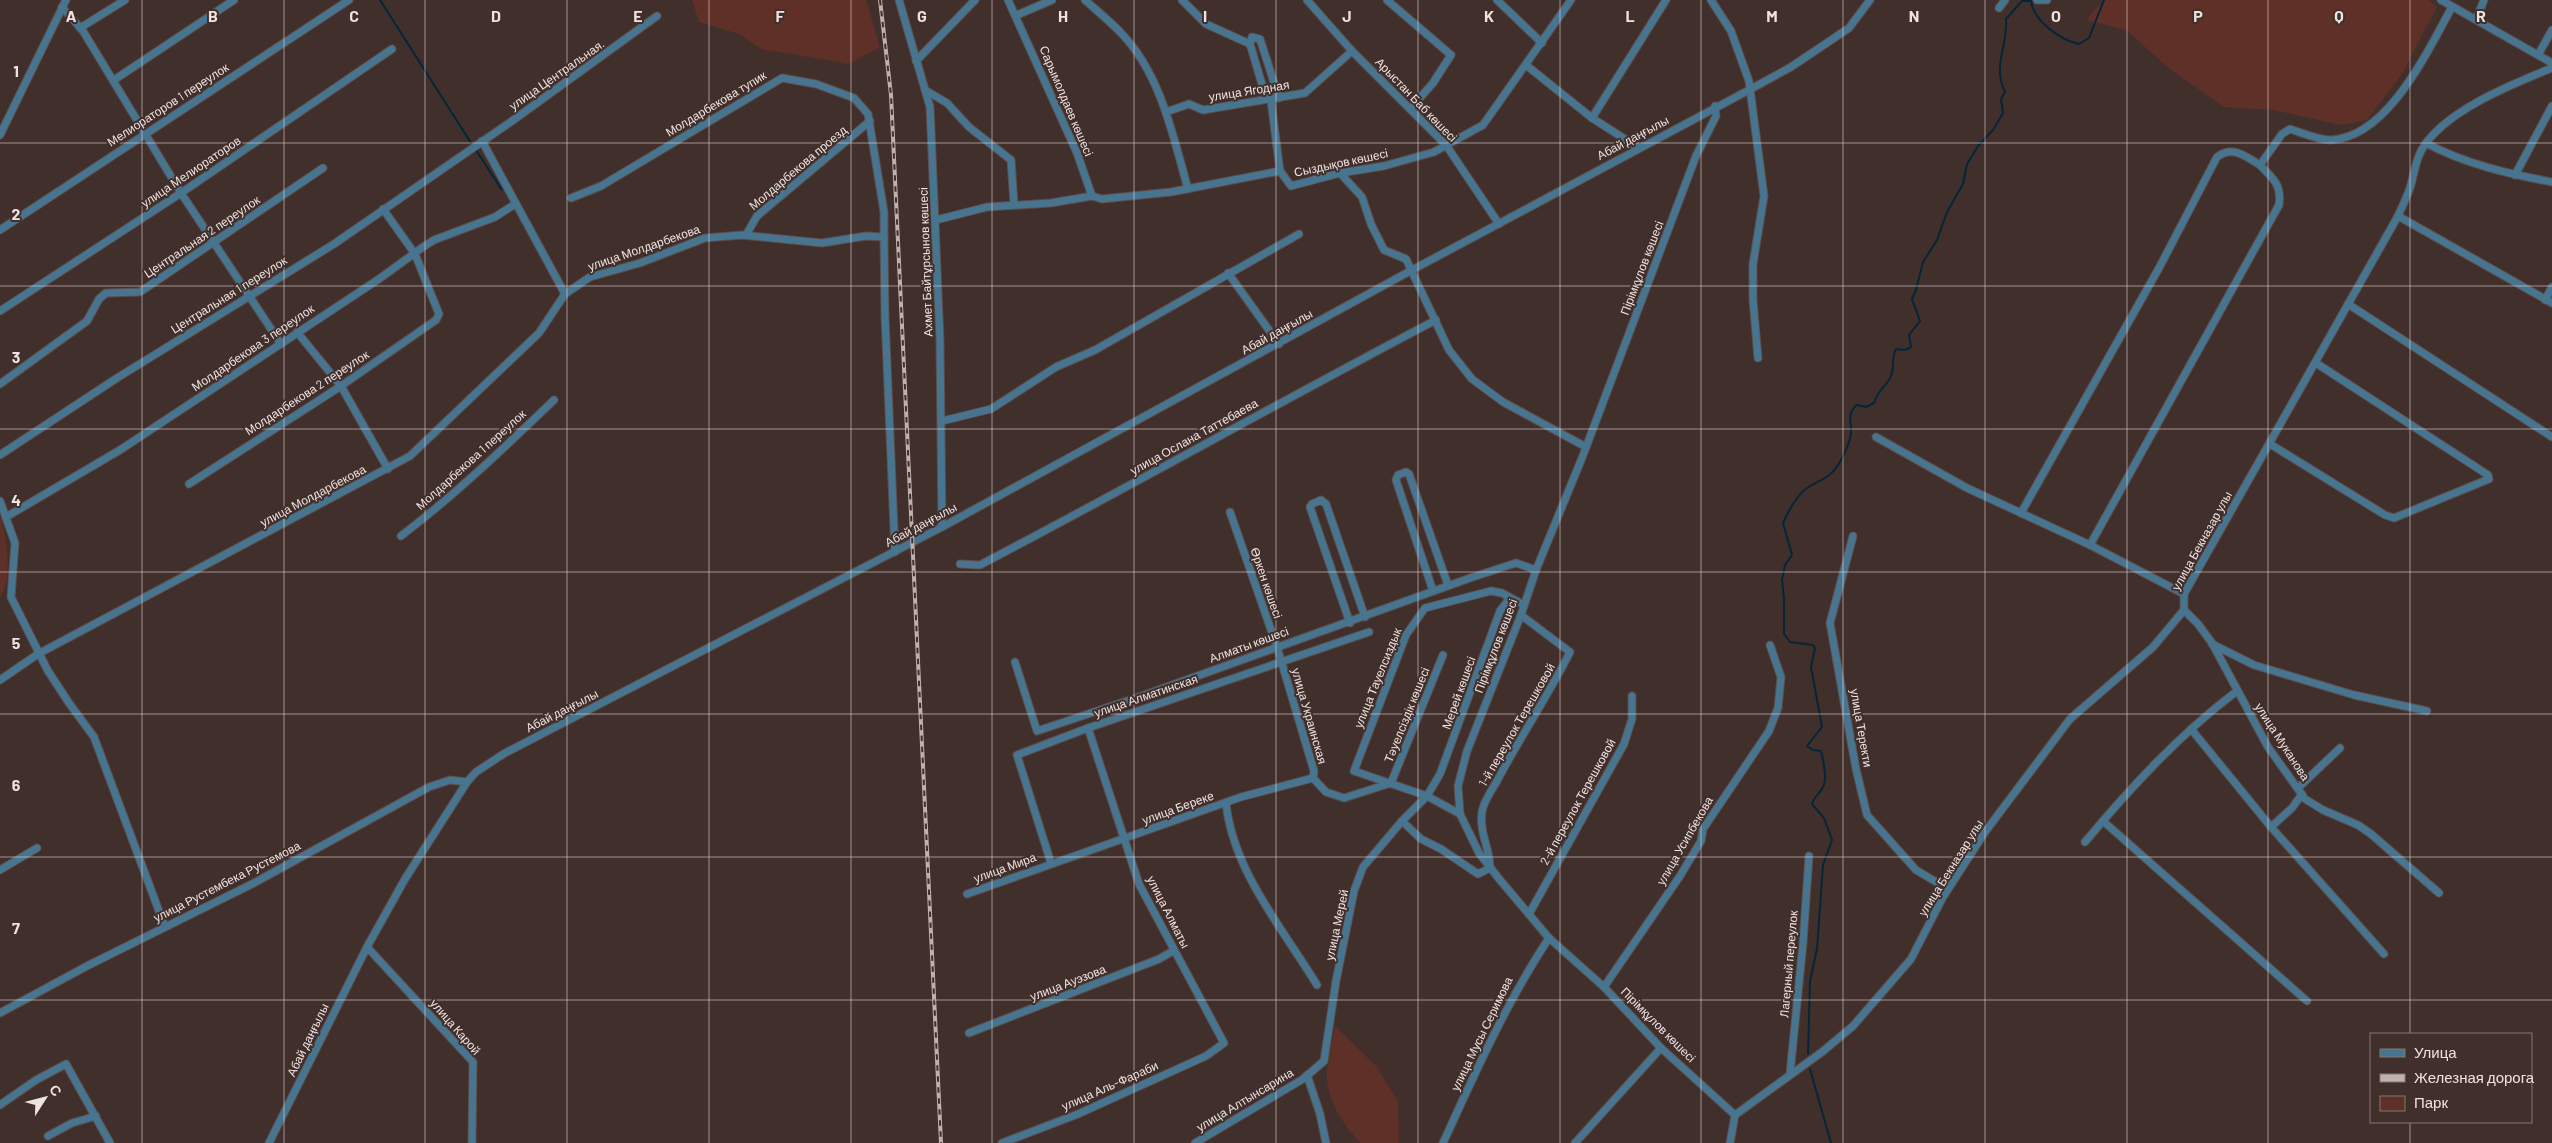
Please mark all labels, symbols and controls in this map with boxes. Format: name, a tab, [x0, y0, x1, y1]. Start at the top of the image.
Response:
text: A	[66, 6, 77, 25]
text: B	[208, 6, 218, 25]
text: C	[349, 6, 359, 25]
text: D	[491, 6, 501, 25]
text: E	[633, 6, 643, 25]
text: F	[776, 6, 785, 25]
text: G	[917, 6, 927, 25]
text: H	[1058, 6, 1068, 25]
text: I	[1203, 6, 1207, 25]
text: J	[1342, 6, 1352, 25]
text: K	[1484, 6, 1494, 25]
text: L	[1625, 6, 1635, 25]
text: M	[1766, 6, 1778, 25]
text: N	[1909, 6, 1919, 25]
text: O	[2051, 6, 2061, 25]
text: P	[2193, 6, 2203, 25]
text: Q	[2334, 6, 2344, 25]
text: R	[2476, 6, 2486, 25]
street label: улица Центральная.	[506, 36, 607, 113]
street label: Сарымолдаев көшесі	[1036, 43, 1097, 158]
street label: Арыстан Баб көшесі	[1372, 54, 1460, 145]
street label: Мелиораторов 1 переулок	[104, 59, 232, 149]
text: 1	[13, 61, 19, 80]
street label: Молдарбекова тупик	[663, 67, 769, 140]
street label: улица Ягодная	[1208, 77, 1290, 104]
street label: Абай даңғылы	[1594, 112, 1671, 163]
street label: Молдарбекова проезд	[746, 122, 850, 213]
street label: улица Мелиораторов	[138, 133, 243, 211]
street label: Сыздықов көшесі	[1293, 145, 1389, 180]
street label: Ахмет Байтұрсынов көшесі	[915, 187, 936, 337]
street label: Центральная 2 переулок	[141, 192, 263, 281]
text: 2	[12, 204, 21, 223]
street label: Пірімқұлов көшесі	[1617, 219, 1666, 317]
street label: улица Молдарбекова	[586, 221, 702, 274]
street label: Центральная 1 переулок	[168, 252, 290, 337]
street label: Молдарбекова 3 переулок	[189, 301, 317, 394]
street label: Абай даңғылы	[1238, 306, 1315, 357]
street label: Молдарбекова 2 переулок	[242, 346, 372, 438]
text: 3	[12, 347, 20, 366]
street label: улица Ослана Таттебаева	[1127, 395, 1260, 478]
street label: Молдарбекова 1 переулок	[413, 406, 529, 513]
street label: улица Молдарбекова	[257, 461, 369, 530]
street label: улица Бекназар улы	[2168, 489, 2235, 593]
text: 4	[11, 490, 21, 509]
street label: Абай даңғылы	[882, 499, 959, 550]
street label: Өркен көшесі	[1247, 545, 1286, 620]
street label: Пірімқұлов көшесі	[1471, 597, 1520, 695]
street label: Алматы көшесі	[1207, 623, 1290, 665]
street label: улица Тауелсиздык	[1351, 625, 1405, 730]
text: 5	[12, 633, 21, 652]
street label: Мерей көшесі	[1438, 654, 1479, 731]
street label: 1-й переулок Терешковой	[1475, 661, 1558, 789]
street label: Тәуелсіздік көшесі	[1381, 665, 1432, 765]
street label: улица Украинская	[1289, 666, 1330, 766]
street label: улица Алматинская	[1092, 671, 1200, 720]
street label: Абай даңғылы	[523, 686, 601, 735]
street label: улица Теректи	[1847, 687, 1876, 768]
street label: улица Муканова	[2252, 700, 2313, 784]
street label: 2-й переулок Терешковой	[1537, 736, 1619, 867]
text: 6	[12, 775, 21, 794]
street label: улица Береке	[1140, 787, 1216, 827]
street label: улица Усипбекова	[1653, 794, 1716, 888]
street label: улица Бекназар улы	[1915, 817, 1986, 919]
street label: улица Рустембека Рустемова	[151, 838, 303, 925]
street label: улица Мира	[972, 849, 1038, 886]
street label: улица Алматы	[1144, 873, 1193, 950]
street label: улица Мерей	[1322, 888, 1351, 962]
street label: Лагерный переулок	[1776, 909, 1801, 1018]
text: 7	[12, 918, 20, 937]
street label: улица Ауэзова	[1028, 961, 1108, 1004]
street label: улица Мусы Серимова	[1447, 974, 1516, 1093]
street label: Пірімқұлов көшесі	[1618, 984, 1699, 1065]
street label: улица Карой	[427, 996, 484, 1058]
street label: Абай даңғылы	[283, 1001, 332, 1079]
legend	[2370, 1033, 2532, 1123]
text: Улица	[2414, 1043, 2457, 1061]
street label: улица Аль-Фараби	[1059, 1058, 1160, 1114]
street label: улица Алтынсарина	[1194, 1065, 1296, 1134]
text: Железная дорога	[2414, 1068, 2535, 1086]
north arrow	[20, 1073, 70, 1123]
text: С	[46, 1081, 66, 1099]
text: Парк	[2414, 1093, 2448, 1111]

